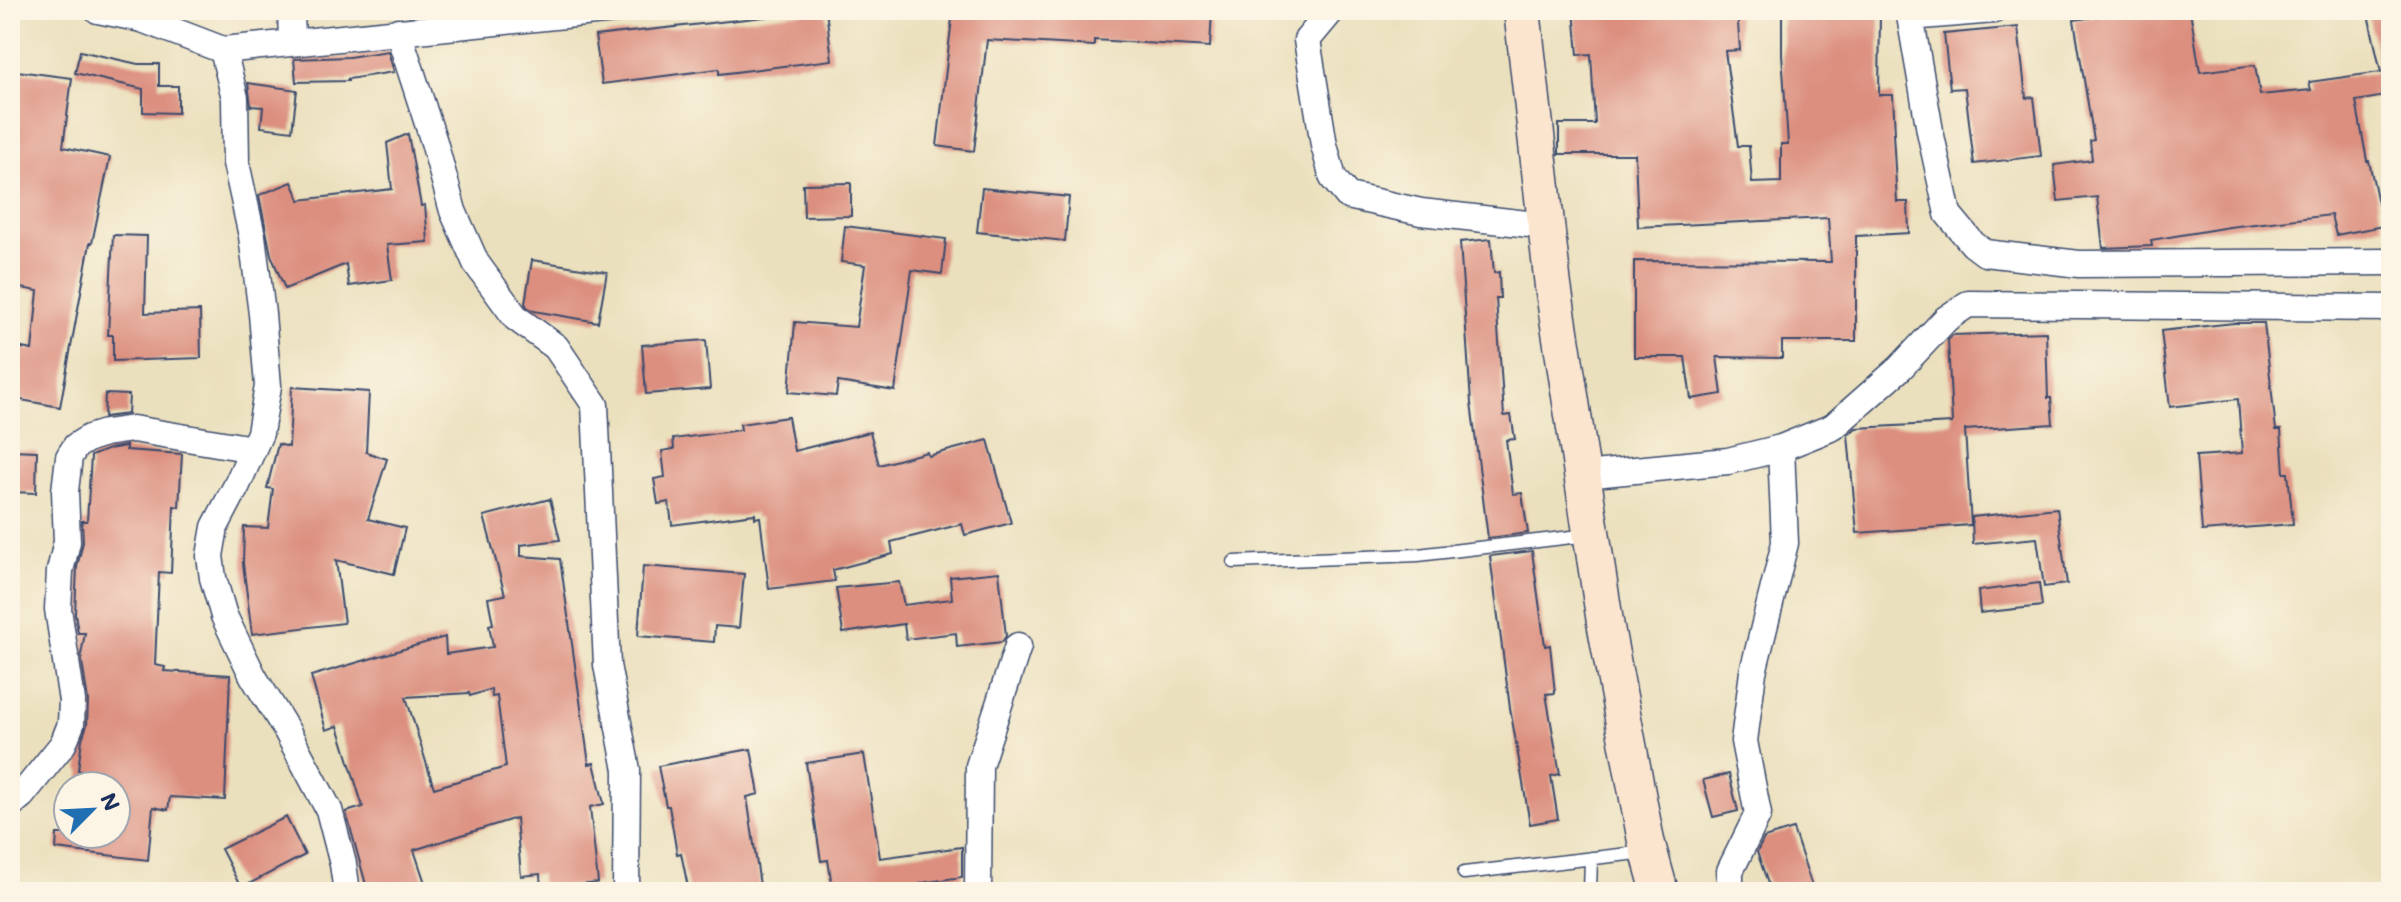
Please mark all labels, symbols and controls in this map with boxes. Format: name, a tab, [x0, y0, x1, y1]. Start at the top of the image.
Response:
north arrow	[52, 770, 132, 850]
text: N	[94, 788, 127, 815]

